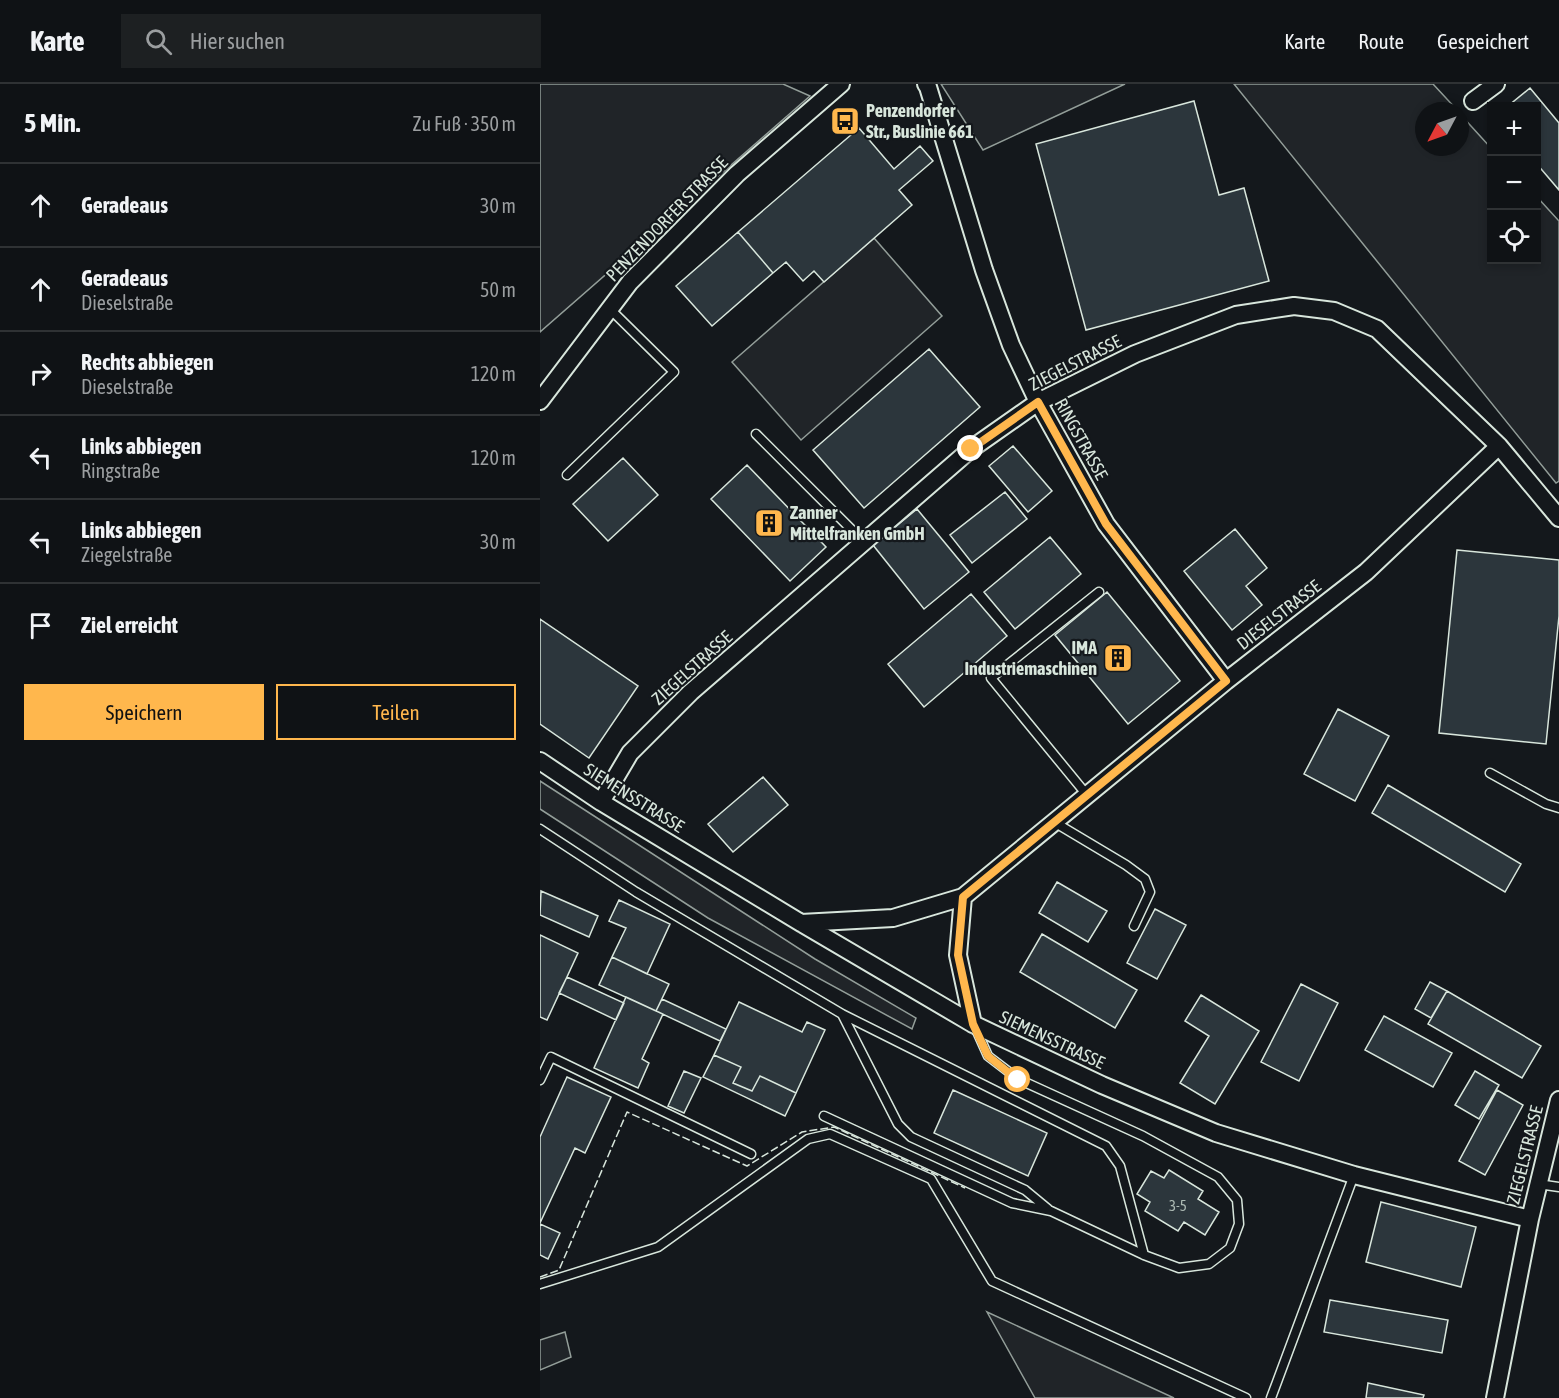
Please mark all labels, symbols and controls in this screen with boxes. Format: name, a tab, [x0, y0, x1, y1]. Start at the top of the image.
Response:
search box	[121, 14, 541, 68]
text: Karte	[30, 25, 85, 57]
icon: search	[142, 25, 175, 58]
text: Hier suchen	[190, 28, 285, 54]
text: Karte	[1284, 29, 1325, 53]
text: Route	[1358, 29, 1404, 53]
text: Gespeichert	[1437, 29, 1529, 53]
place label: Penzendorfer Str., Buslinie 661	[866, 100, 974, 142]
north arrow	[1415, 102, 1469, 156]
map controls	[1487, 102, 1541, 264]
button: +	[1487, 102, 1541, 156]
bus stop icon: Penzendorfer Str., Buslinie 661	[829, 105, 861, 137]
text: 5 Min.	[24, 108, 80, 138]
text: Zu Fuß · 350 m	[413, 112, 516, 135]
street label: PENZENDORFER STRASSE	[602, 152, 732, 285]
button: −	[1487, 156, 1541, 210]
icon: ahead	[24, 189, 57, 222]
text: Geradeaus	[81, 192, 168, 218]
text: 30 m	[480, 194, 516, 217]
button: locate	[1487, 210, 1541, 264]
text: Geradeaus	[81, 265, 168, 291]
icon: ahead	[24, 273, 57, 306]
text: 50 m	[480, 278, 516, 301]
text: Dieselstraße	[81, 291, 173, 314]
street label: ZIEGELSTRASSE	[1025, 330, 1125, 395]
text: Rechts abbiegen	[81, 349, 214, 375]
icon: right	[24, 357, 57, 390]
text: 120 m	[471, 362, 516, 385]
text: Dieselstraße	[81, 375, 173, 398]
street label: RINGSTRASSE	[1050, 394, 1113, 483]
text: Links abbiegen	[81, 433, 202, 459]
route end	[957, 435, 983, 461]
icon: left	[24, 441, 57, 474]
text: 120 m	[471, 446, 516, 469]
text: Ringstraße	[81, 459, 160, 482]
place label: Zanner Mittelfranken GmbH	[790, 502, 925, 544]
building icon: Zanner Mittelfranken GmbH	[753, 507, 785, 539]
text: Links abbiegen	[81, 517, 202, 543]
icon: left	[24, 525, 57, 558]
text: 30 m	[480, 530, 516, 553]
text: Ziegelstraße	[81, 543, 172, 566]
street label: DIESELSTRASSE	[1233, 575, 1325, 654]
icon: arrive	[24, 609, 57, 642]
text: Ziel erreicht	[81, 612, 178, 638]
street label: ZIEGELSTRASSE	[647, 626, 736, 709]
place label: IMA Industriemaschinen	[964, 637, 1097, 679]
building icon: IMA Industriemaschinen	[1102, 642, 1134, 674]
button: Speichern	[24, 684, 264, 740]
button: Teilen	[276, 684, 516, 740]
street label: SIEMENSSTRASSE	[580, 759, 688, 837]
street label: SIEMENSSTRASSE	[996, 1006, 1109, 1073]
route start	[1004, 1066, 1030, 1092]
street label: ZIEGELSTRASSE	[1502, 1103, 1547, 1206]
house number: 3-5	[1169, 1197, 1187, 1214]

